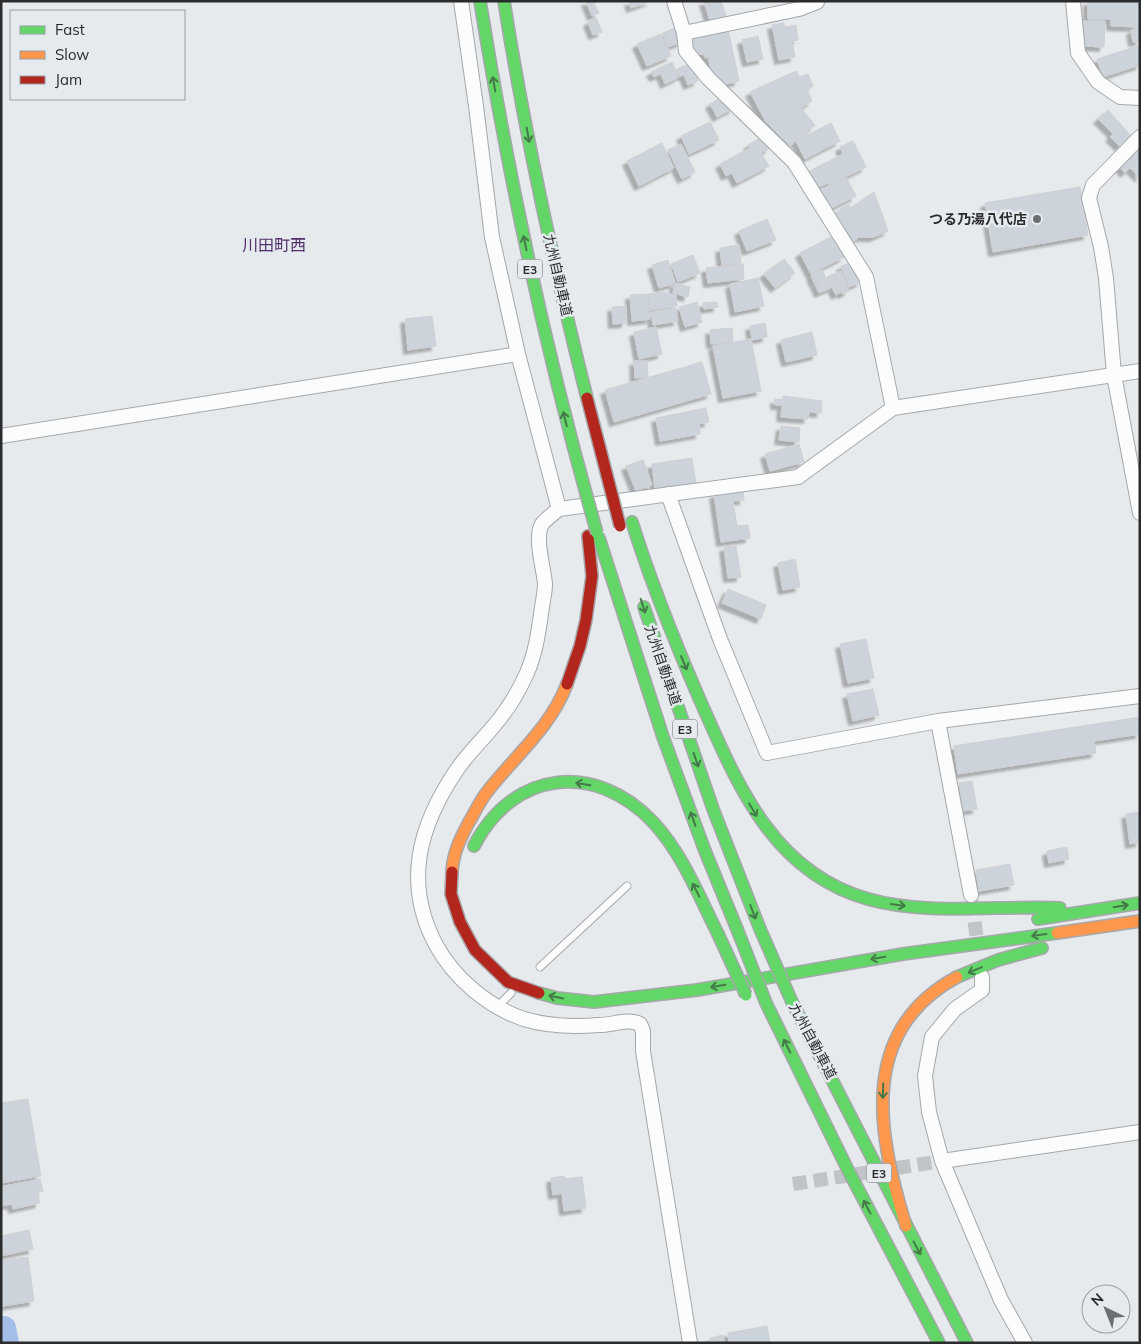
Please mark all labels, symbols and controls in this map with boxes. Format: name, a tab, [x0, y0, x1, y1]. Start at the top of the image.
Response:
legend	[10, 10, 185, 100]
text: Fast	[55, 20, 85, 39]
text: Slow	[55, 45, 89, 64]
text: Jam	[55, 70, 82, 89]
one-way arrow	[489, 76, 499, 92]
one-way arrow	[523, 127, 533, 143]
place label: つる乃湯八代店	[929, 210, 1027, 228]
marker: つる乃湯八代店	[1031, 213, 1043, 225]
street label: 九州自動車道	[540, 232, 576, 318]
district label: 川田町西	[242, 235, 306, 255]
one-way arrow	[520, 236, 529, 252]
road number: E3	[518, 260, 542, 278]
one-way arrow	[560, 411, 569, 427]
one-way arrow	[639, 598, 649, 614]
street label: 九州自動車道	[641, 622, 685, 708]
one-way arrow	[679, 655, 689, 670]
road number: E3	[672, 720, 698, 739]
one-way arrow	[692, 752, 701, 767]
one-way arrow	[576, 778, 592, 788]
one-way arrow	[749, 802, 759, 816]
one-way arrow	[688, 812, 697, 827]
one-way arrow	[691, 883, 700, 898]
one-way arrow	[1113, 900, 1129, 910]
one-way arrow	[890, 901, 906, 911]
one-way arrow	[749, 904, 758, 919]
one-way arrow	[1031, 931, 1047, 941]
one-way arrow	[870, 954, 886, 964]
one-way arrow	[968, 965, 983, 975]
one-way arrow	[710, 982, 726, 992]
one-way arrow	[549, 992, 565, 1002]
street label: 九州自動車道	[785, 1000, 841, 1082]
one-way arrow	[782, 1039, 791, 1054]
one-way arrow	[878, 1082, 888, 1099]
road number: E3	[866, 1164, 892, 1182]
one-way arrow	[862, 1200, 871, 1215]
one-way arrow	[913, 1240, 922, 1255]
north arrow	[1081, 1284, 1131, 1334]
text: N	[1087, 1289, 1107, 1310]

